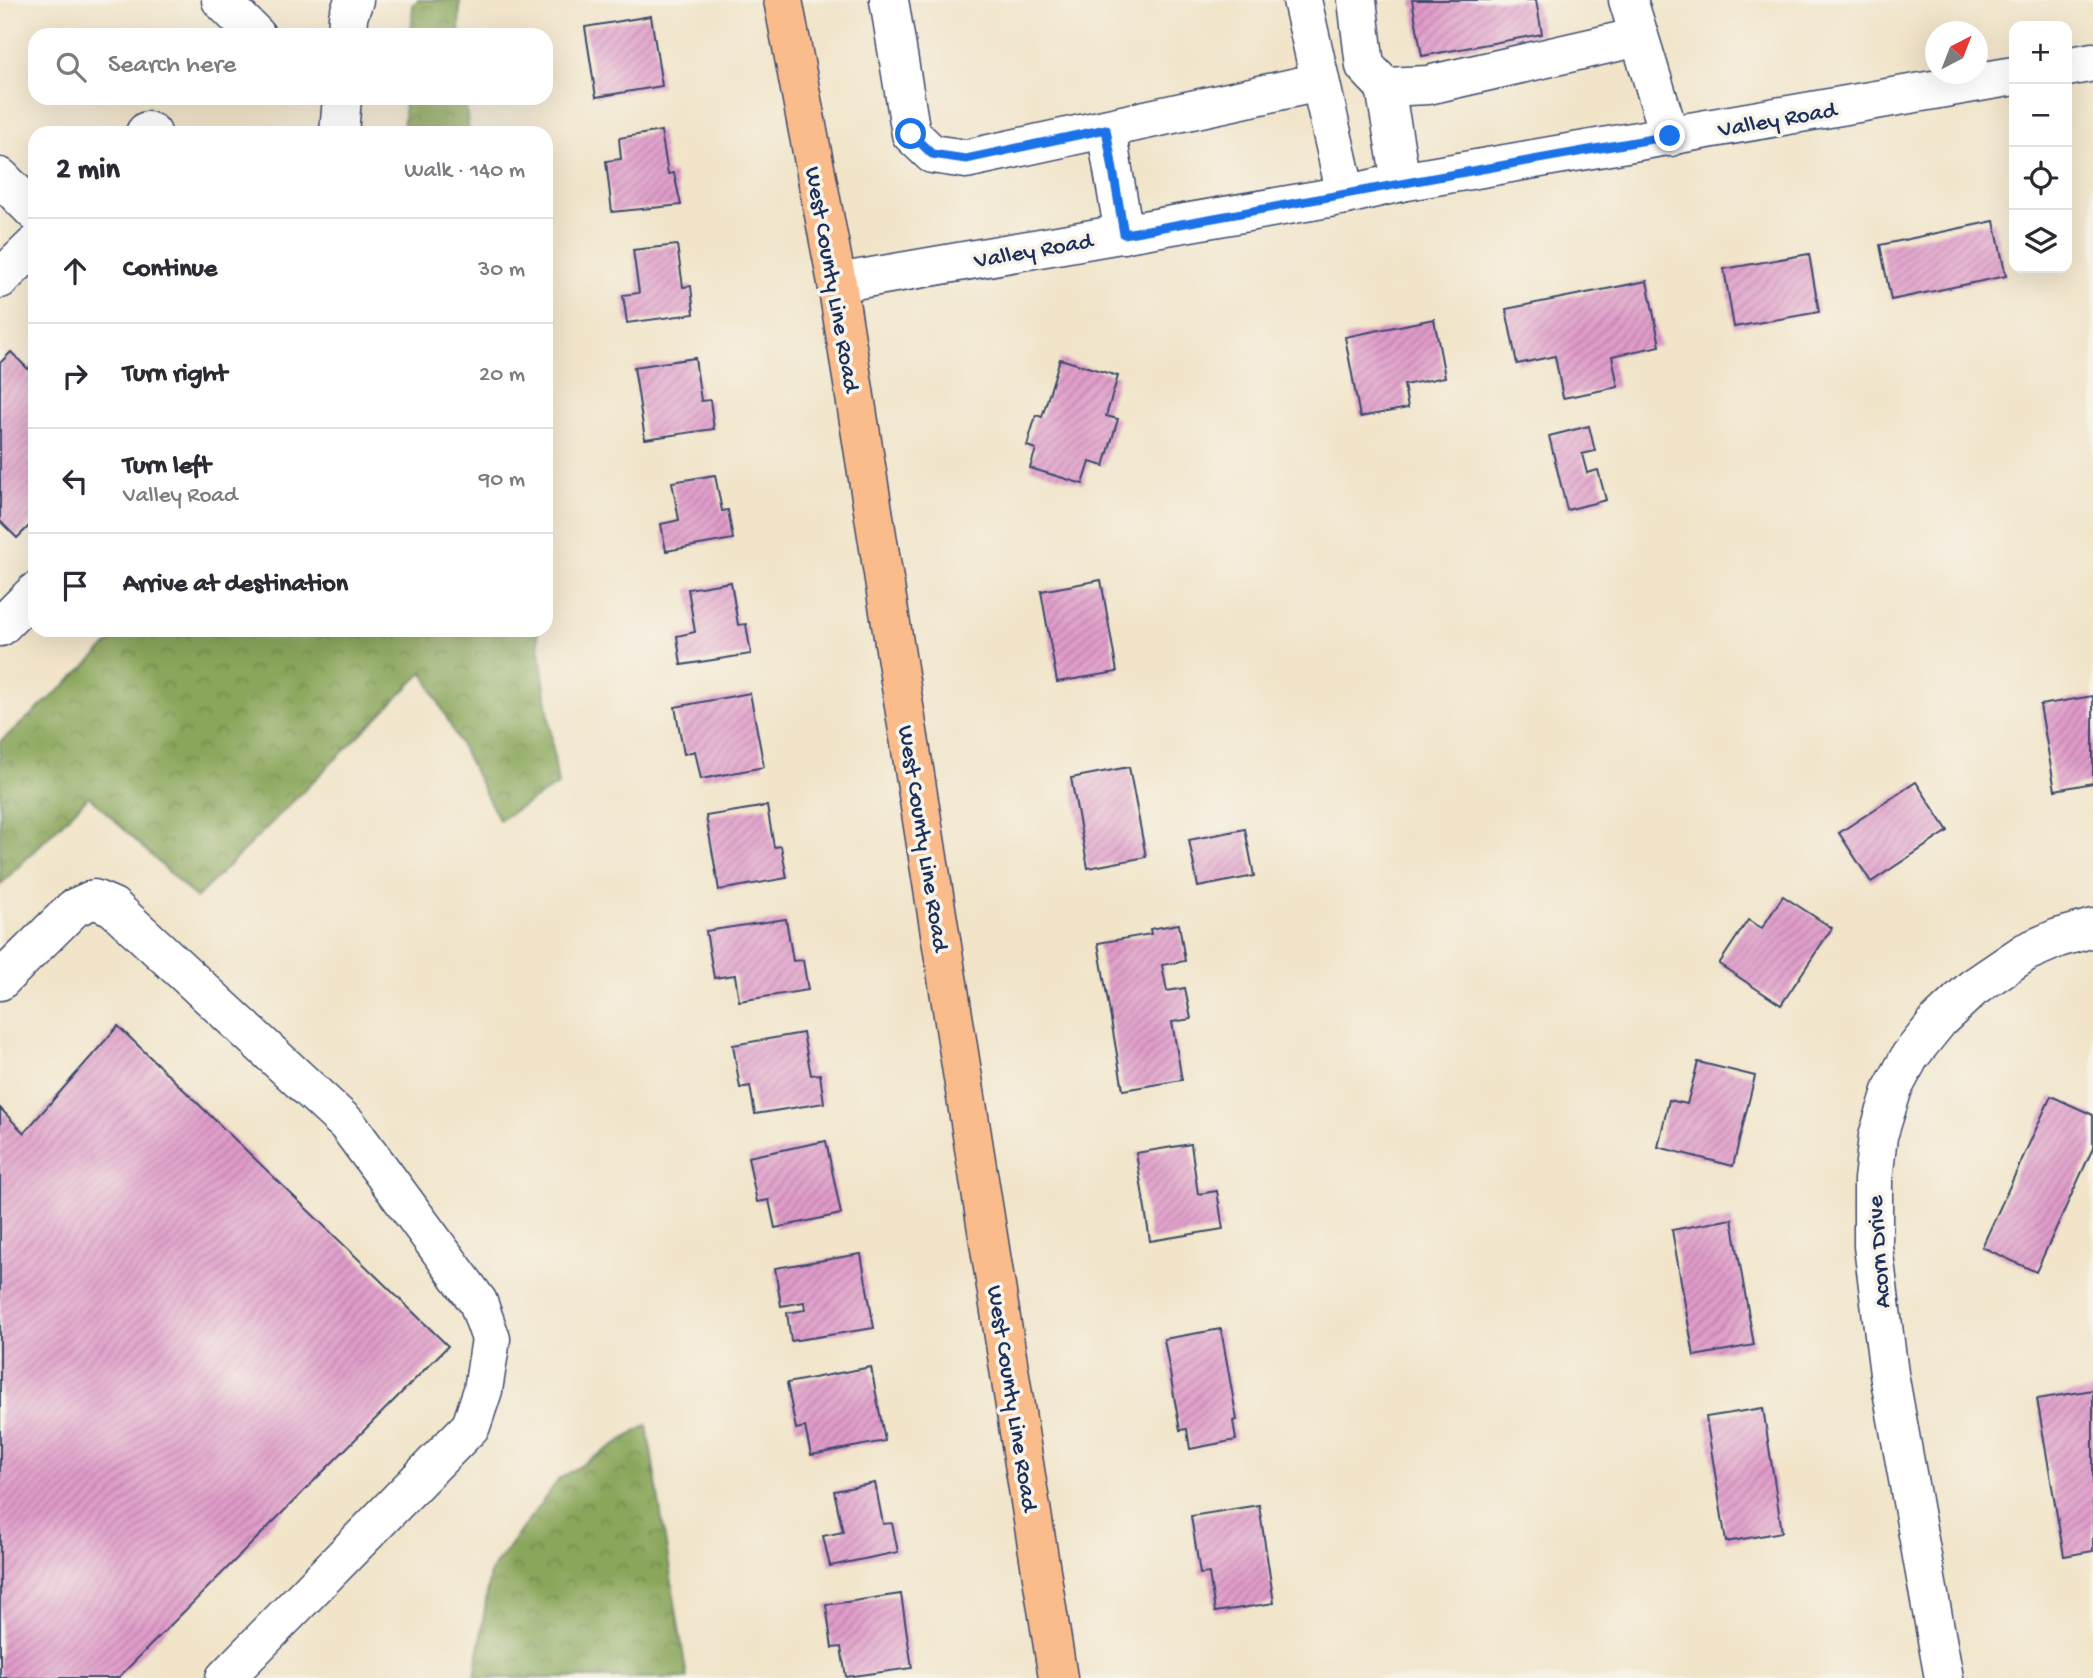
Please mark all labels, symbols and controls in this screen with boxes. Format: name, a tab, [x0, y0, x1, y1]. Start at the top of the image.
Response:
north arrow	[1925, 21, 1988, 84]
map controls	[2009, 21, 2072, 273]
button: +	[2009, 21, 2072, 84]
search box	[28, 28, 553, 105]
icon: search	[52, 48, 90, 86]
text: Search here	[108, 51, 236, 82]
button: −	[2009, 84, 2072, 147]
street label: Valley Road	[1715, 96, 1841, 146]
route start	[895, 118, 926, 149]
route end	[1654, 120, 1685, 151]
button: locate	[2009, 147, 2072, 210]
text: 2 min	[56, 154, 120, 189]
text: Walk · 140 m	[404, 158, 525, 185]
street label: West County Line Road	[796, 165, 865, 396]
button: layers	[2009, 210, 2072, 273]
street label: Valley Road	[971, 227, 1097, 277]
icon: ahead	[56, 252, 94, 290]
text: Continue	[123, 255, 217, 286]
text: 30 m	[478, 257, 525, 284]
icon: right	[56, 357, 94, 395]
text: Turn right	[123, 360, 227, 391]
text: 20 m	[479, 362, 525, 389]
text: Turn left	[123, 452, 211, 483]
icon: left	[56, 462, 94, 500]
text: 90 m	[479, 467, 525, 494]
text: Valley Road	[123, 483, 238, 510]
icon: arrive	[56, 567, 94, 605]
text: Arrive at destination	[123, 570, 348, 601]
street label: West County Line Road	[889, 723, 954, 956]
street label: Acorn Drive	[1862, 1194, 1899, 1309]
street label: West County Line Road	[978, 1283, 1043, 1516]

